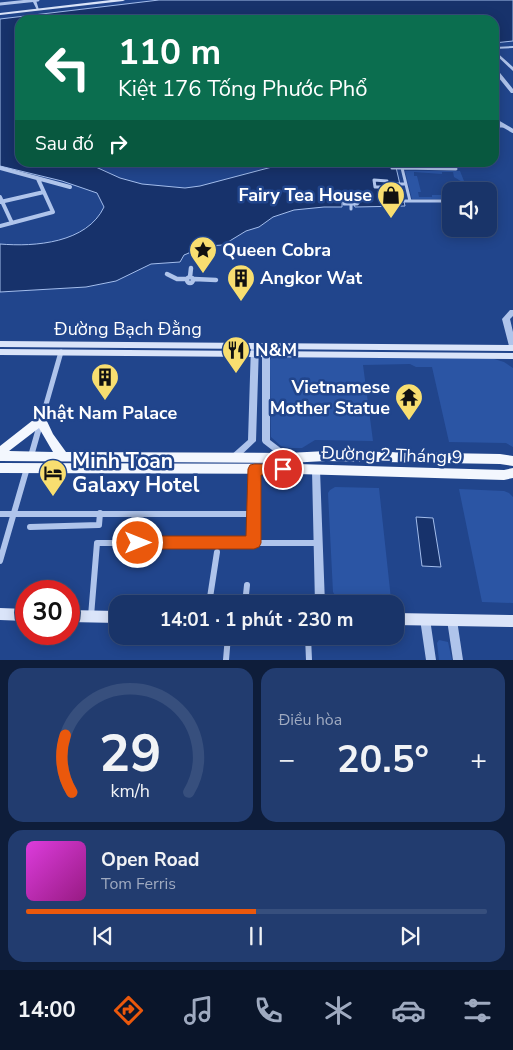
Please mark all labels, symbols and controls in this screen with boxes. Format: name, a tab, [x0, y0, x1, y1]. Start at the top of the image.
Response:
text: 110 m	[118, 29, 221, 76]
icon: left	[35, 35, 100, 100]
text: Kiệt 176 Tống Phước Phổ	[118, 74, 368, 104]
icon: right	[104, 130, 132, 158]
text: Sau đó	[35, 131, 94, 157]
shop icon: Fairy Tea House	[376, 180, 406, 219]
map controls	[442, 182, 497, 237]
button: sound	[442, 182, 497, 237]
place label: Fairy Tea House	[238, 183, 372, 207]
place icon: Queen Cobra	[188, 235, 218, 274]
place label: Queen Cobra	[222, 238, 331, 262]
building icon: Angkor Wat	[226, 263, 256, 302]
place label: Angkor Wat	[260, 266, 362, 290]
street label: Đường Bạch Đằng	[53, 317, 202, 341]
restaurant icon: N&M	[221, 335, 251, 374]
place label: N&M	[255, 338, 297, 362]
building icon: Nhật Nam Palace	[90, 362, 120, 401]
place label: Vietnamese Mother Statue	[270, 375, 390, 420]
temple icon: Vietnamese Mother Statue	[394, 382, 424, 421]
place label: Nhật Nam Palace	[33, 401, 177, 425]
street label: Đường 2 Tháng 9	[320, 441, 463, 469]
place label: Minh Toan Galaxy Hotel	[72, 447, 200, 499]
pin	[262, 448, 304, 490]
icon: arrive	[269, 455, 297, 483]
hotel icon: Minh Toan Galaxy Hotel	[38, 458, 68, 497]
position arrow	[111, 516, 163, 568]
speed limit sign: 30	[15, 580, 80, 645]
text: 14:01 · 1 phút · 230 m	[160, 607, 353, 633]
text: Điều hòa	[279, 709, 342, 731]
text: 29	[99, 718, 161, 789]
text: 20.5°	[337, 734, 429, 785]
text: −	[279, 741, 295, 779]
text: +	[470, 741, 487, 779]
text: km/h	[111, 779, 150, 803]
text: Open Road	[101, 847, 199, 873]
text: Tom Ferris	[101, 873, 176, 895]
icon: previous	[89, 922, 117, 950]
icon: pause	[242, 922, 270, 950]
icon: next	[396, 922, 424, 950]
icon: directions	[111, 993, 146, 1028]
icon: music	[181, 993, 216, 1028]
icon: phone	[251, 993, 286, 1028]
icon: climate	[321, 993, 356, 1028]
icon: car	[391, 993, 426, 1028]
icon: filters	[460, 993, 495, 1028]
text: 14:00	[17, 995, 76, 1025]

